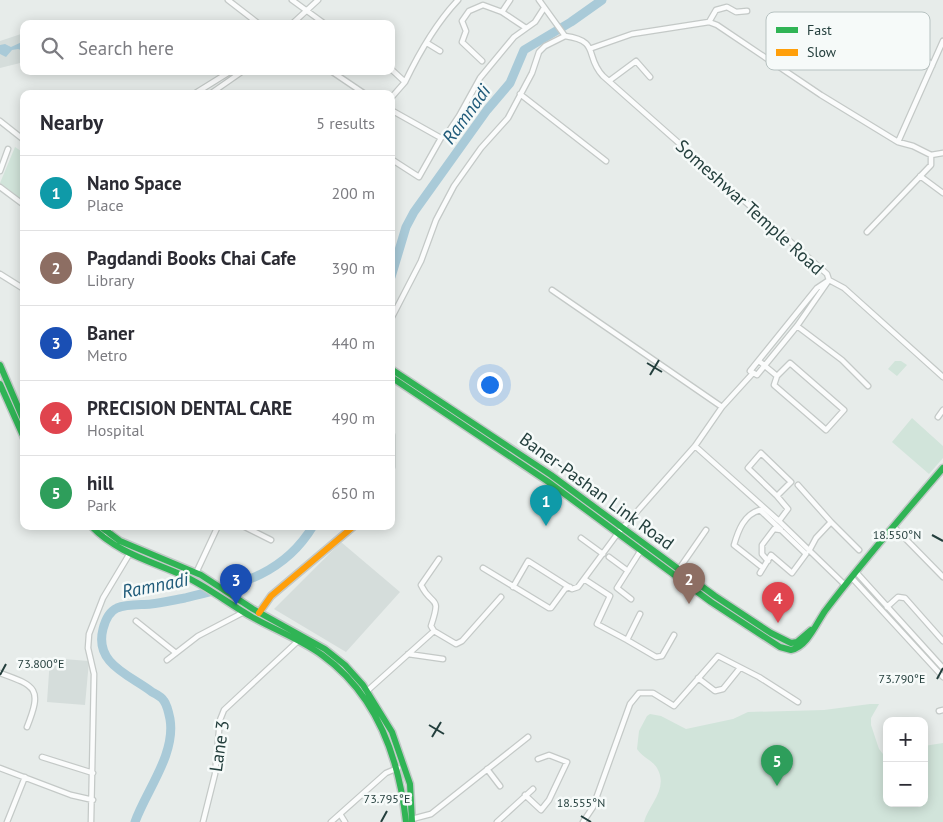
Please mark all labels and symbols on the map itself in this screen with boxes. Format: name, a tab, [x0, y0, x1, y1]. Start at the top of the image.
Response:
legend	[766, 12, 930, 70]
text: Fast	[807, 21, 832, 39]
text: Slow	[807, 43, 837, 61]
water label: Ramnadi	[436, 79, 496, 148]
street label: Someshwar Temple Road	[671, 134, 829, 280]
your location	[477, 372, 503, 398]
street label: Baner-Pashan Link Road	[515, 427, 679, 555]
pin: 1	[530, 485, 562, 526]
text: 18.550°N	[873, 527, 921, 542]
pin: 2	[673, 563, 705, 604]
pin: 3	[220, 564, 252, 605]
water label: Ramnadi	[120, 567, 191, 603]
pin: 4	[762, 582, 794, 623]
text: 73.800°E	[18, 656, 64, 671]
text: 73.790°E	[879, 671, 925, 686]
street label: Lane 3	[204, 719, 234, 773]
pin: 5	[761, 745, 793, 786]
text: 73.795°E	[364, 791, 410, 806]
text: 18.555°N	[557, 795, 605, 810]

